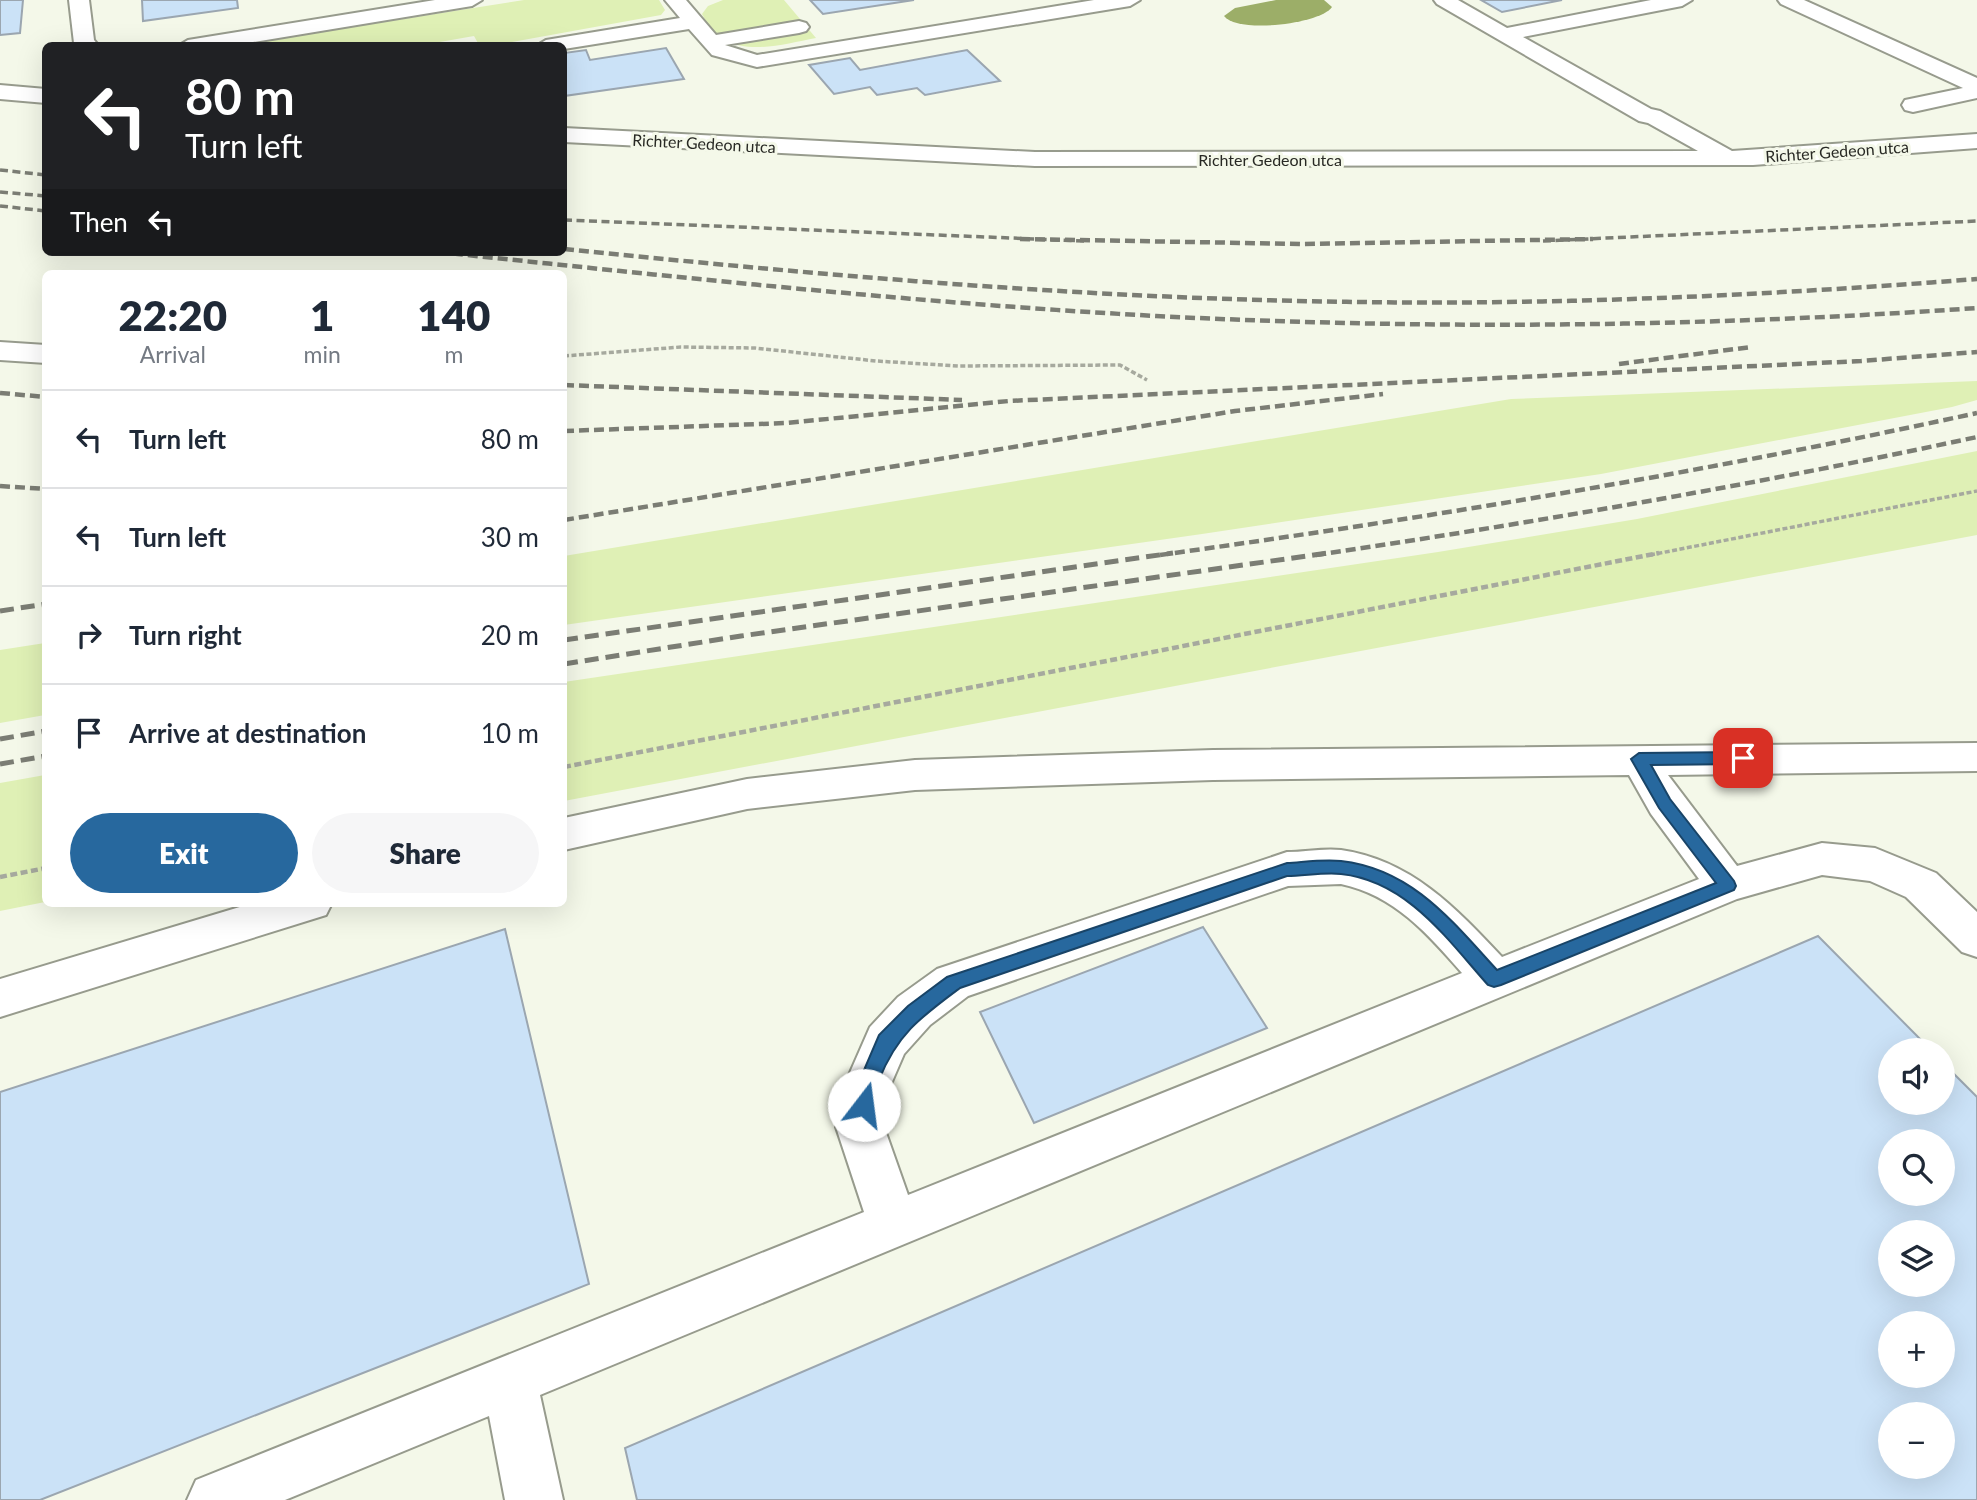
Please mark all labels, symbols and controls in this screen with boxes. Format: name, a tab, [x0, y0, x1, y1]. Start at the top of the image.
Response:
text: 80 m	[185, 67, 295, 125]
icon: left	[70, 70, 161, 161]
text: Turn left	[185, 126, 302, 165]
street label: Richter Gedeon utca	[632, 130, 776, 156]
street label: Richter Gedeon utca	[1765, 137, 1909, 165]
street label: Richter Gedeon utca	[1198, 150, 1342, 169]
icon: left	[142, 203, 180, 241]
text: Then	[70, 206, 128, 238]
text: 22:20	[119, 290, 227, 340]
text: 1	[310, 290, 334, 340]
text: 140	[417, 290, 490, 340]
text: Arrival	[140, 340, 206, 368]
text: min	[304, 340, 341, 368]
text: m	[444, 340, 463, 368]
icon: left	[70, 420, 108, 458]
text: Turn left	[129, 423, 226, 455]
text: 80 m	[481, 423, 539, 455]
icon: left	[70, 518, 108, 556]
text: Turn left	[129, 521, 226, 553]
text: 30 m	[481, 521, 539, 553]
icon: right	[70, 616, 108, 654]
text: Turn right	[129, 619, 242, 651]
text: 20 m	[481, 619, 539, 651]
icon: arrive	[70, 714, 108, 752]
text: Arrive at destination	[129, 717, 366, 749]
text: 10 m	[481, 717, 539, 749]
pin	[1713, 728, 1773, 788]
icon: arrive	[1724, 739, 1762, 777]
button: Exit	[70, 813, 298, 893]
button: Share	[312, 813, 539, 893]
map controls	[1878, 1038, 1955, 1479]
button: sound	[1878, 1038, 1955, 1115]
position arrow	[827, 1068, 901, 1142]
button: search	[1878, 1129, 1955, 1206]
button: layers	[1878, 1220, 1955, 1297]
button: +	[1878, 1311, 1955, 1388]
button: −	[1878, 1402, 1955, 1479]

